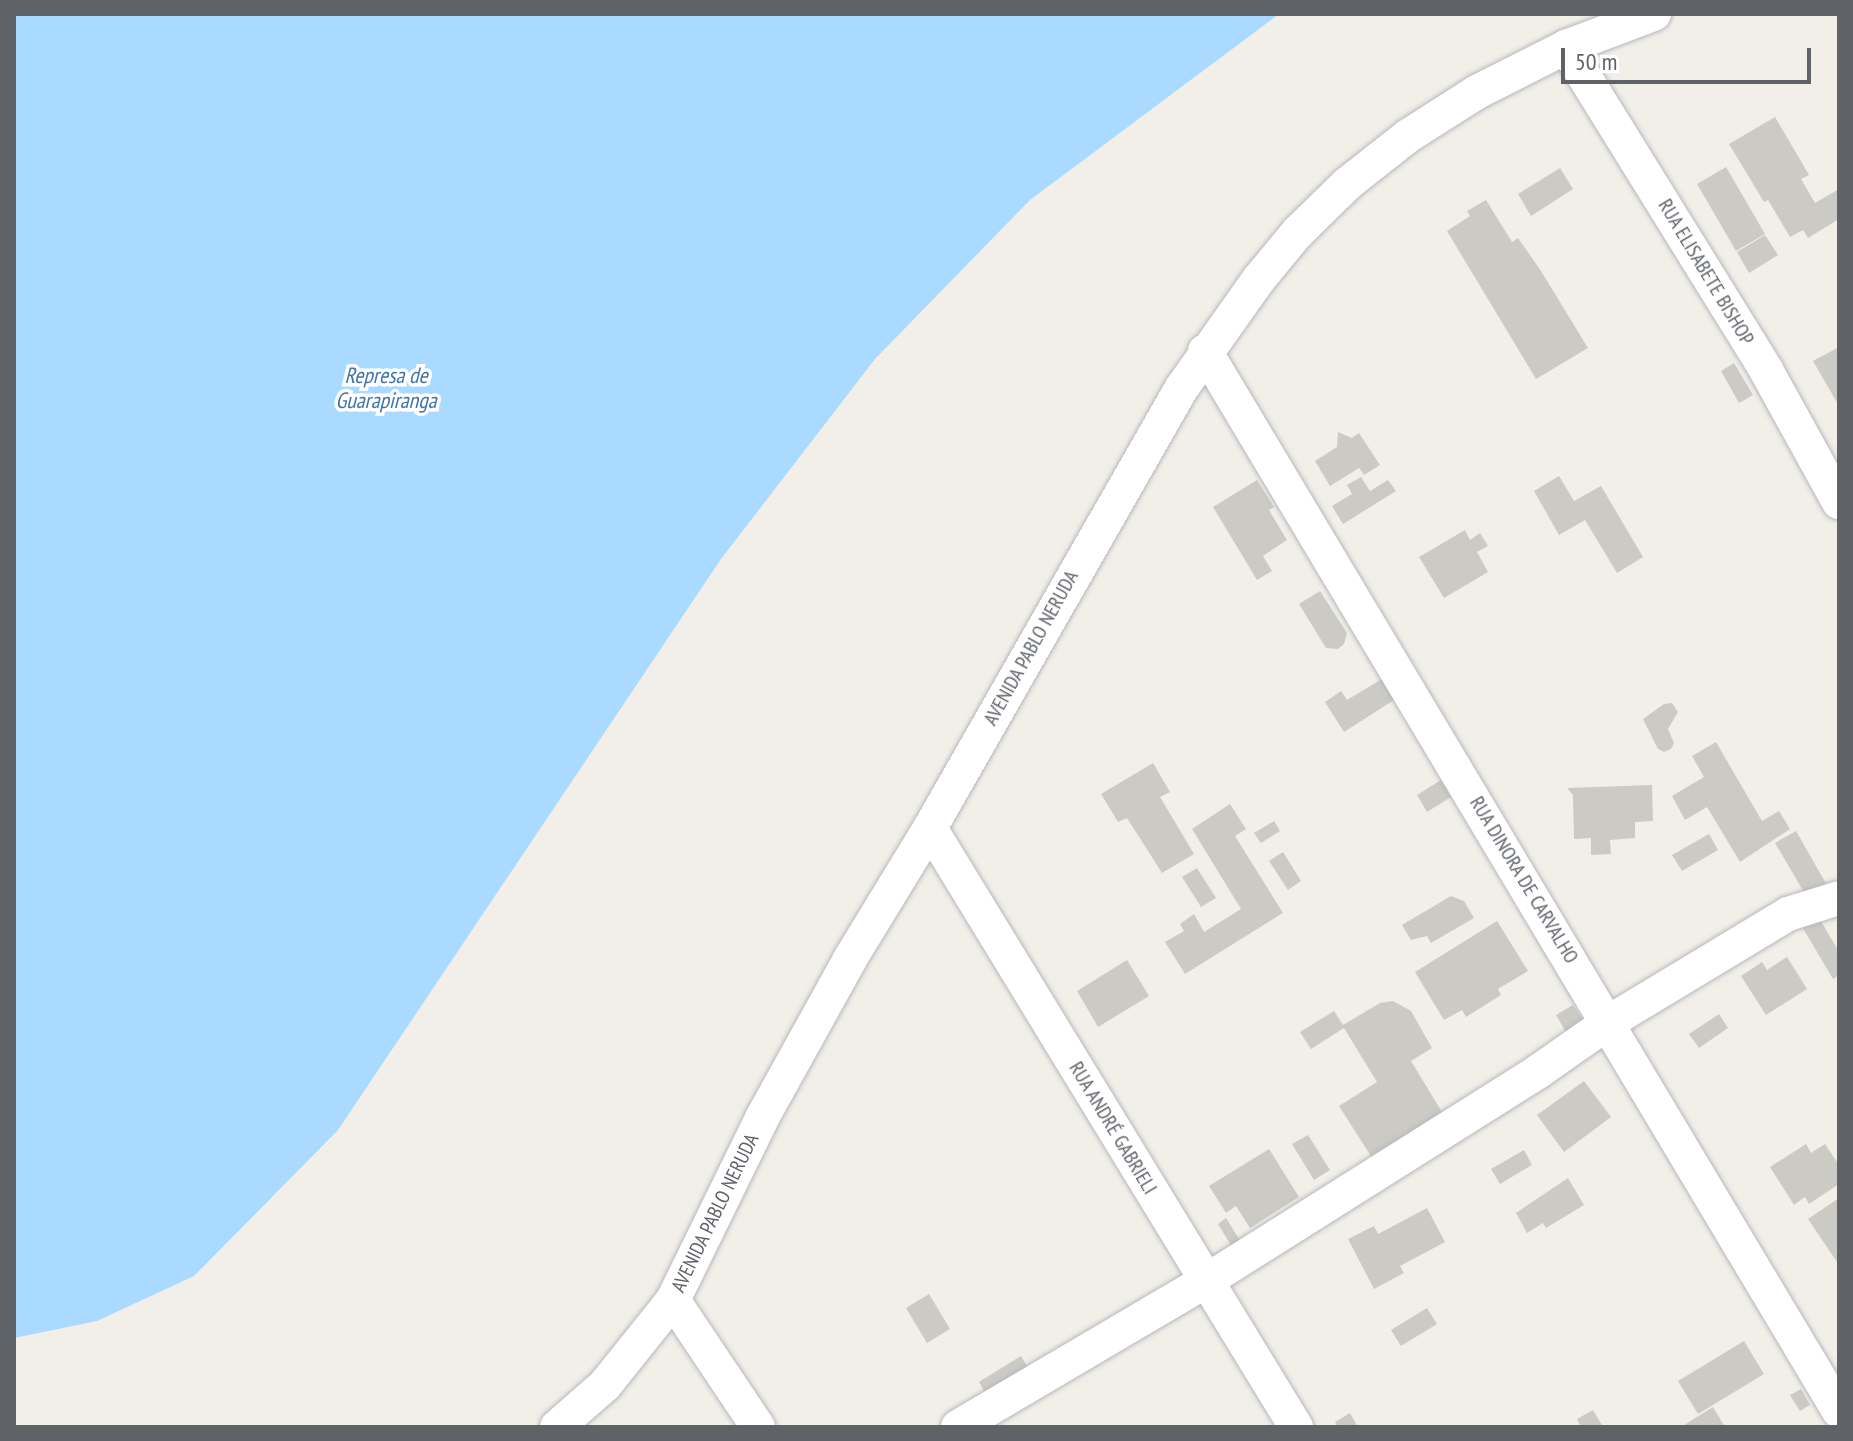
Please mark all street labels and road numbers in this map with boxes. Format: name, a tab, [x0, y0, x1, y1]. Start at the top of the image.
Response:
street label: RUA ELISABETE BISHOP	[1653, 195, 1759, 349]
street label: AVENIDA PABLO NERUDA	[978, 566, 1084, 730]
street label: RUA DINORA DE CARVALHO	[1464, 792, 1584, 968]
street label: RUA ANDRÉ GABRIELI	[1064, 1057, 1162, 1199]
street label: AVENIDA PABLO NERUDA	[666, 1130, 764, 1296]

